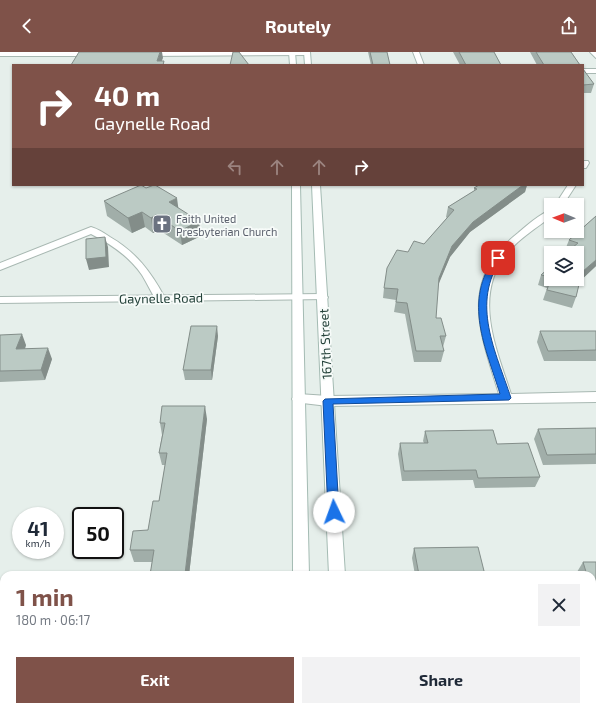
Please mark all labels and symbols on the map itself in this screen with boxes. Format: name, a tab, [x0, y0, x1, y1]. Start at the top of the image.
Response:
north arrow	[544, 198, 584, 238]
place label: Faith United Presbyterian Church	[176, 212, 277, 238]
church icon: Faith United Presbyterian Church	[151, 213, 173, 235]
pin	[481, 241, 515, 275]
street label: Gaynelle Road	[119, 289, 203, 307]
street label: 167th Street	[315, 308, 335, 380]
position arrow	[313, 491, 355, 533]
speed limit sign: 50	[72, 507, 124, 559]

